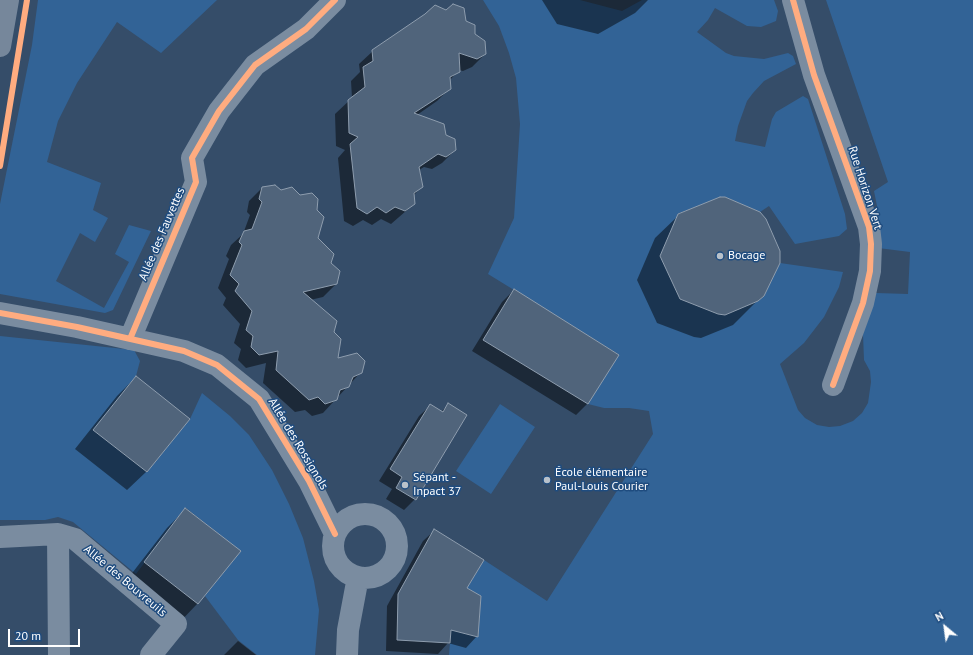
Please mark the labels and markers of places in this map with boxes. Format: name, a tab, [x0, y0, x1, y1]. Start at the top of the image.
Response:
place label: Bocage	[728, 249, 765, 263]
marker: Bocage	[715, 251, 725, 261]
place label: École élémentaire Paul-Louis Courier	[555, 466, 648, 494]
place label: Sépant - Inpact 37	[413, 471, 461, 499]
marker: École élémentaire Paul-Louis Courier	[542, 475, 552, 485]
marker: Sépant - Inpact 37	[400, 480, 410, 490]

